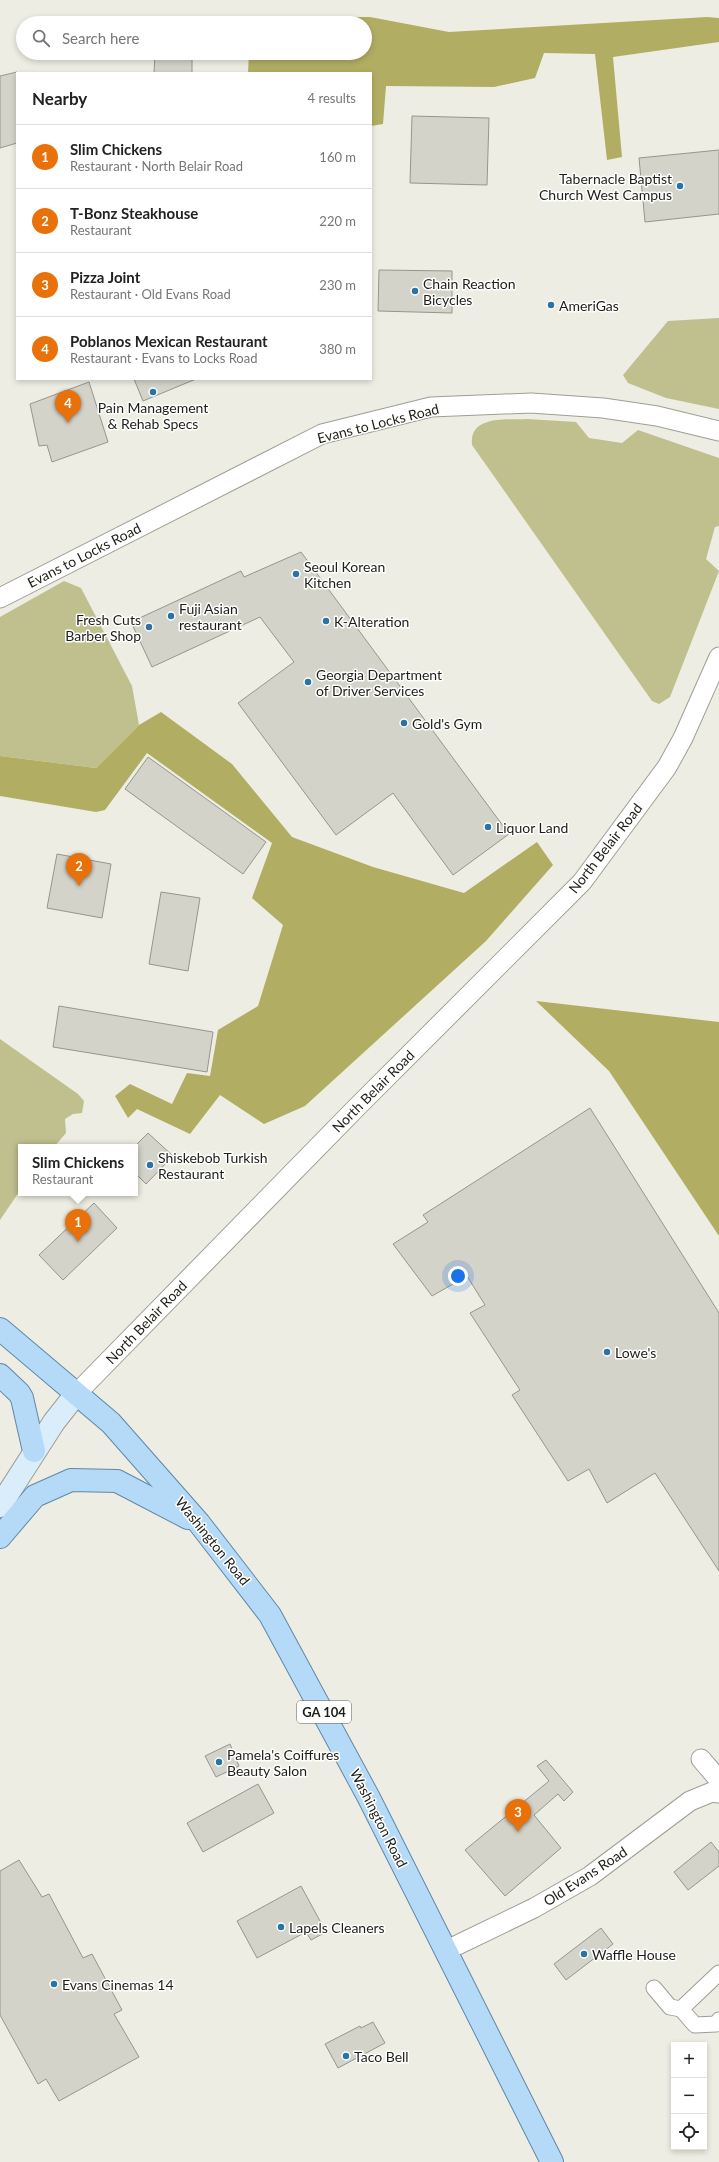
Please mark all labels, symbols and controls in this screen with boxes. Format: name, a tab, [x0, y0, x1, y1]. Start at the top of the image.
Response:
search box	[16, 16, 372, 60]
icon: search	[30, 27, 52, 49]
text: Search here	[62, 29, 139, 47]
text: Nearby	[32, 88, 87, 109]
text: 4 results	[308, 90, 356, 106]
text: Slim Chickens	[70, 140, 162, 158]
text: 1	[41, 149, 49, 165]
text: 160 m	[319, 149, 356, 165]
text: Restaurant · North Belair Road	[70, 158, 243, 174]
place label: Tabernacle Baptist Church West Campus	[539, 170, 672, 203]
marker: Tabernacle Baptist Church West Campus	[675, 181, 685, 191]
text: T-Bonz Steakhouse	[70, 204, 198, 222]
text: 2	[41, 213, 49, 229]
text: 220 m	[319, 213, 356, 229]
text: Restaurant	[70, 222, 132, 238]
text: Pizza Joint	[70, 268, 140, 286]
place label: Chain Reaction Bicycles	[423, 275, 516, 308]
text: 3	[41, 277, 49, 293]
text: 230 m	[319, 277, 356, 293]
text: Restaurant · Old Evans Road	[70, 286, 231, 302]
marker: Chain Reaction Bicycles	[410, 286, 420, 296]
place label: AmeriGas	[559, 297, 619, 314]
marker: AmeriGas	[546, 300, 556, 310]
text: Poblanos Mexican Restaurant	[70, 332, 268, 350]
text: 4	[41, 341, 49, 357]
text: 380 m	[319, 341, 356, 357]
text: Restaurant · Evans to Locks Road	[70, 350, 257, 366]
marker: Pain Management & Rehab Specs	[148, 387, 158, 397]
pin: 4	[55, 390, 81, 423]
place label: Pain Management & Rehab Specs	[98, 399, 208, 432]
street label: Evans to Locks Road	[315, 400, 441, 446]
street label: Evans to Locks Road	[25, 519, 143, 591]
place label: Seoul Korean Kitchen	[304, 558, 385, 591]
marker: Seoul Korean Kitchen	[291, 569, 301, 579]
place label: Fuji Asian restaurant	[179, 600, 242, 633]
place label: Fresh Cuts Barber Shop	[65, 611, 141, 644]
marker: Fuji Asian restaurant	[166, 611, 176, 621]
place label: K-Alteration	[334, 613, 409, 630]
marker: K-Alteration	[321, 616, 331, 626]
marker: Fresh Cuts Barber Shop	[144, 622, 154, 632]
place label: Georgia Department of Driver Services	[316, 666, 442, 699]
marker: Georgia Department of Driver Services	[303, 677, 313, 687]
place label: Gold's Gym	[412, 715, 482, 732]
marker: Gold's Gym	[399, 718, 409, 728]
street label: North Belair Road	[565, 800, 645, 896]
place label: Liquor Land	[496, 819, 568, 836]
marker: Liquor Land	[483, 822, 493, 832]
pin: 2	[66, 853, 92, 886]
street label: North Belair Road	[328, 1046, 418, 1136]
popup	[18, 1144, 138, 1196]
place label: Shiskebob Turkish Restaurant	[158, 1149, 268, 1182]
text: Slim Chickens	[32, 1153, 124, 1171]
marker: Shiskebob Turkish Restaurant	[145, 1160, 155, 1170]
text: Restaurant	[32, 1171, 94, 1187]
pin: 1	[65, 1209, 91, 1242]
your location	[448, 1266, 468, 1286]
street label: North Belair Road	[102, 1277, 190, 1367]
place label: Lowe's	[615, 1344, 656, 1361]
marker: Lowe's	[602, 1347, 612, 1357]
street label: Washington Road	[172, 1494, 254, 1588]
road number: GA 104	[297, 1701, 351, 1723]
place label: Pamela's Coiffures Beauty Salon	[227, 1746, 339, 1779]
marker: Pamela's Coiffures Beauty Salon	[214, 1757, 224, 1767]
street label: Washington Road	[347, 1766, 411, 1870]
pin: 3	[505, 1799, 531, 1832]
street label: Old Evans Road	[540, 1843, 630, 1909]
place label: Lapels Cleaners	[289, 1919, 385, 1936]
marker: Lapels Cleaners	[276, 1922, 286, 1932]
place label: Waffle House	[592, 1946, 676, 1963]
marker: Waffle House	[579, 1949, 589, 1959]
place label: Evans Cinemas 14	[62, 1976, 174, 1993]
marker: Evans Cinemas 14	[49, 1979, 59, 1989]
map controls	[671, 2042, 707, 2150]
button: +	[671, 2042, 707, 2078]
place label: Taco Bell	[354, 2048, 409, 2065]
marker: Taco Bell	[341, 2051, 351, 2061]
button: −	[671, 2078, 707, 2114]
button: locate	[671, 2114, 707, 2150]

